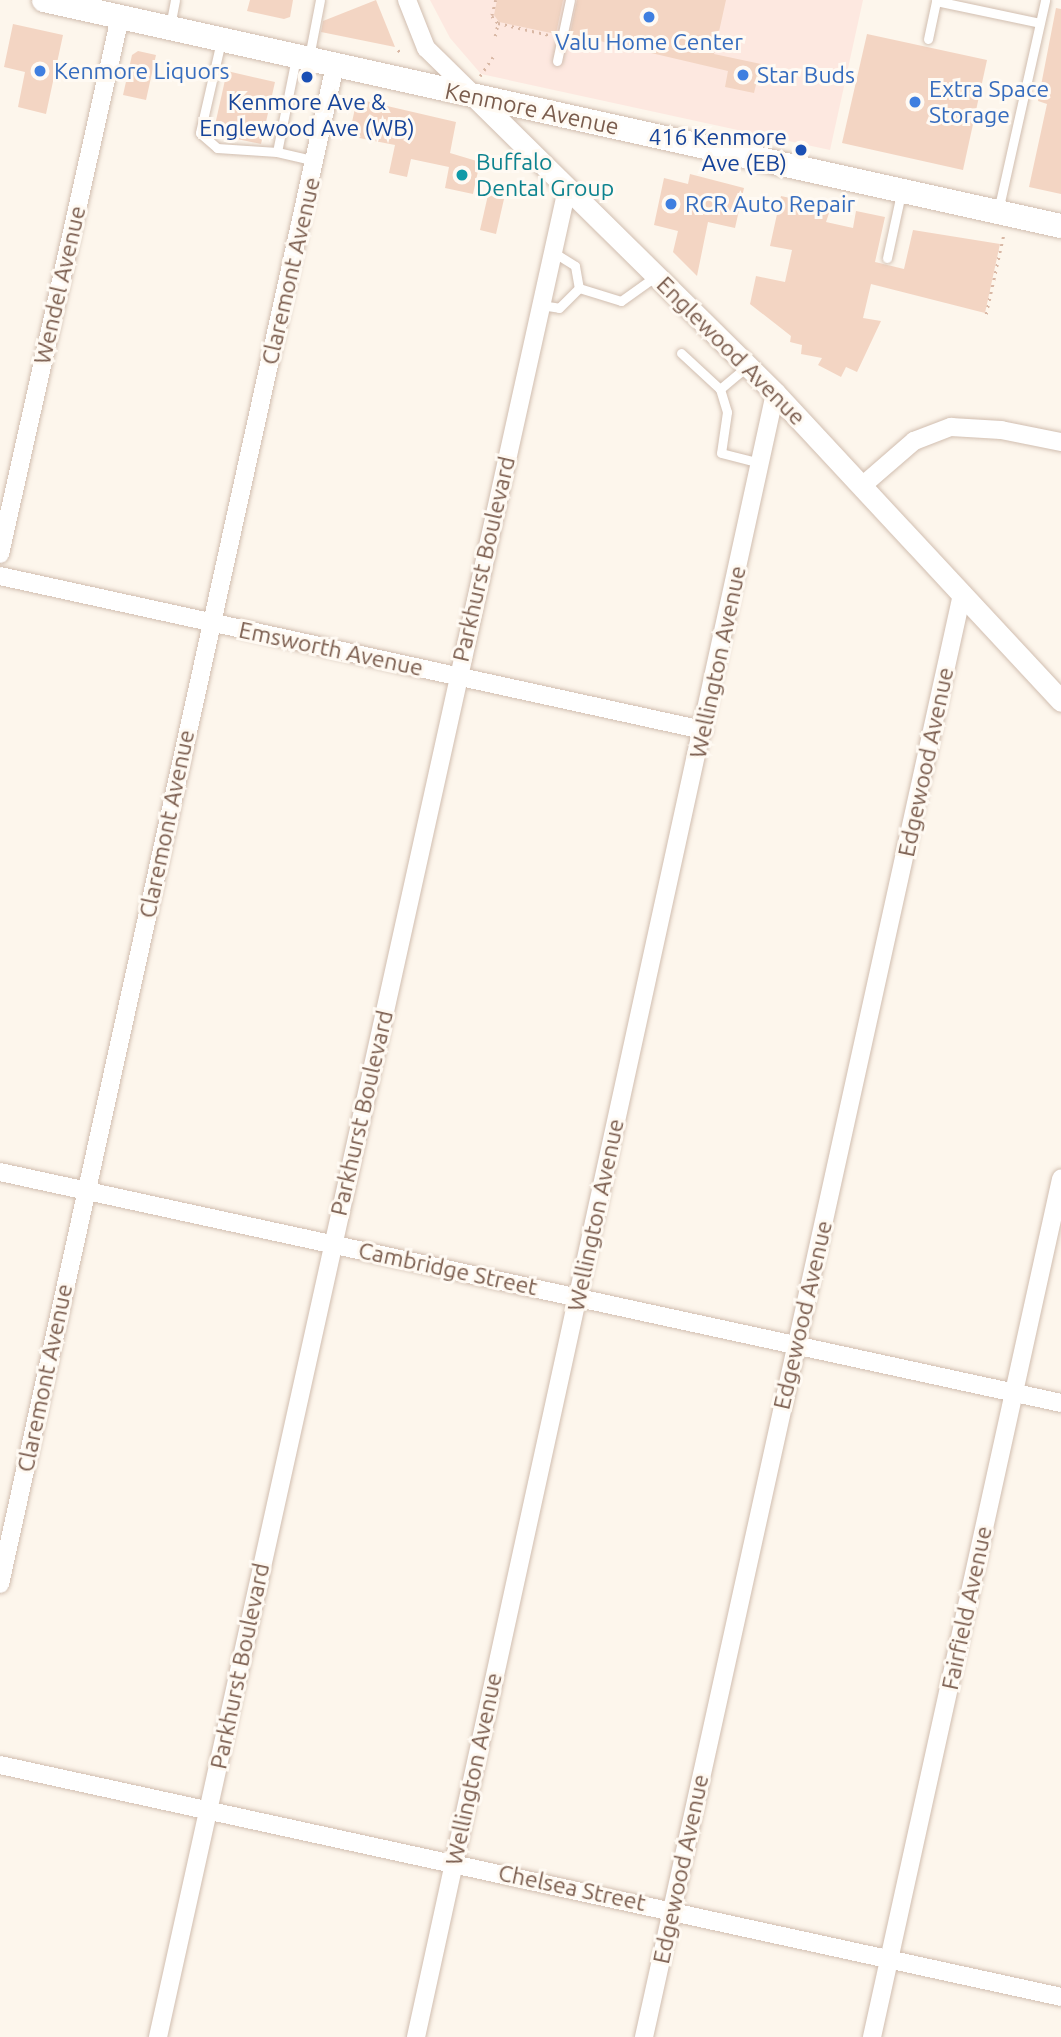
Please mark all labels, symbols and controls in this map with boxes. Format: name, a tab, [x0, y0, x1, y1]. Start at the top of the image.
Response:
marker: Valu Home Center	[641, 9, 657, 25]
place label: Valu Home Center	[555, 28, 743, 56]
place label: Kenmore Liquors	[54, 57, 230, 85]
place label: Star Buds	[757, 61, 855, 89]
marker: Kenmore Liquors	[32, 63, 48, 79]
marker: Star Buds	[735, 67, 751, 83]
marker: Kenmore Ave & Englewood Ave (WB)	[299, 69, 315, 85]
place label: Extra Space Storage	[929, 75, 1049, 129]
street label: Kenmore Avenue	[443, 77, 621, 141]
place label: Kenmore Ave & Englewood Ave (WB)	[199, 88, 415, 142]
marker: Extra Space Storage	[907, 94, 923, 110]
place label: 416 Kenmore Ave (EB)	[649, 123, 787, 177]
marker: 416 Kenmore Ave (EB)	[793, 142, 809, 158]
place label: Buffalo Dental Group	[476, 148, 614, 202]
marker: Buffalo Dental Group	[454, 167, 470, 183]
street label: Claremont Avenue	[256, 175, 326, 367]
place label: RCR Auto Repair	[685, 190, 855, 218]
marker: RCR Auto Repair	[663, 196, 679, 212]
street label: Wendel Avenue	[28, 203, 92, 367]
street label: Englewood Avenue	[651, 271, 811, 431]
street label: Parkhurst Boulevard	[447, 454, 521, 664]
street label: Wellington Avenue	[684, 563, 752, 761]
street label: Emsworth Avenue	[236, 616, 426, 682]
street label: Edgewood Avenue	[892, 665, 960, 859]
street label: Claremont Avenue	[134, 727, 200, 921]
street label: Parkhurst Boulevard	[325, 1008, 399, 1218]
street label: Wellington Avenue	[562, 1116, 630, 1314]
street label: Edgewood Avenue	[768, 1218, 838, 1412]
street label: Cambridge Street	[356, 1237, 540, 1301]
street label: Claremont Avenue	[12, 1281, 78, 1475]
street label: Fairfield Avenue	[936, 1524, 998, 1692]
street label: Parkhurst Boulevard	[205, 1560, 275, 1772]
street label: Wellington Avenue	[440, 1670, 508, 1868]
street label: Edgewood Avenue	[647, 1772, 715, 1966]
street label: Chelsea Street	[496, 1859, 648, 1917]

